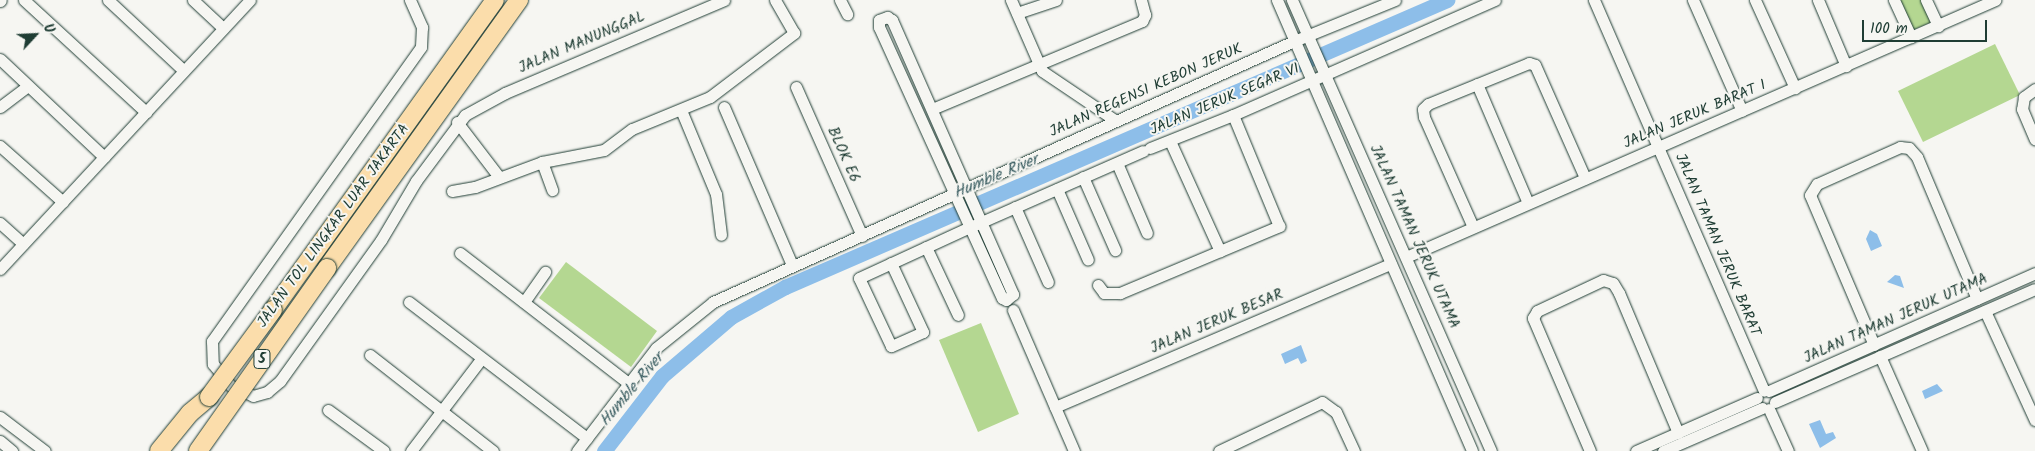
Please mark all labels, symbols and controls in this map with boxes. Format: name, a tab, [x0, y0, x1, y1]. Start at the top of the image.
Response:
street label: JALAN MANUNGGAL	[516, 8, 648, 78]
north arrow	[10, 10, 60, 60]
scale bar	[1865, 10, 1990, 42]
text: 100 m	[1870, 17, 1908, 41]
text: U	[37, 20, 60, 37]
street label: JALAN REGENSI KEBON JERUK	[1047, 40, 1245, 142]
street label: JALAN JERUK SEGAR VI	[1148, 60, 1302, 140]
street label: JALAN JERUK BARAT I	[1621, 77, 1769, 153]
street label: JALAN TOL LINGKAR LUAR JAKARTA	[254, 121, 414, 331]
street label: BLOK E6	[823, 124, 863, 186]
street label: JALAN TAMAN JERUK UTAMA	[1365, 142, 1463, 332]
water label: Humble River	[951, 151, 1041, 203]
street label: JALAN TAMAN JERUK BARAT	[1670, 151, 1764, 339]
street label: JALAN TAMAN JERUK UTAMA	[1801, 270, 1991, 368]
street label: JALAN JERUK BESAR	[1148, 286, 1286, 358]
road number: 5	[253, 348, 271, 370]
water label: Humble River	[596, 350, 668, 430]

